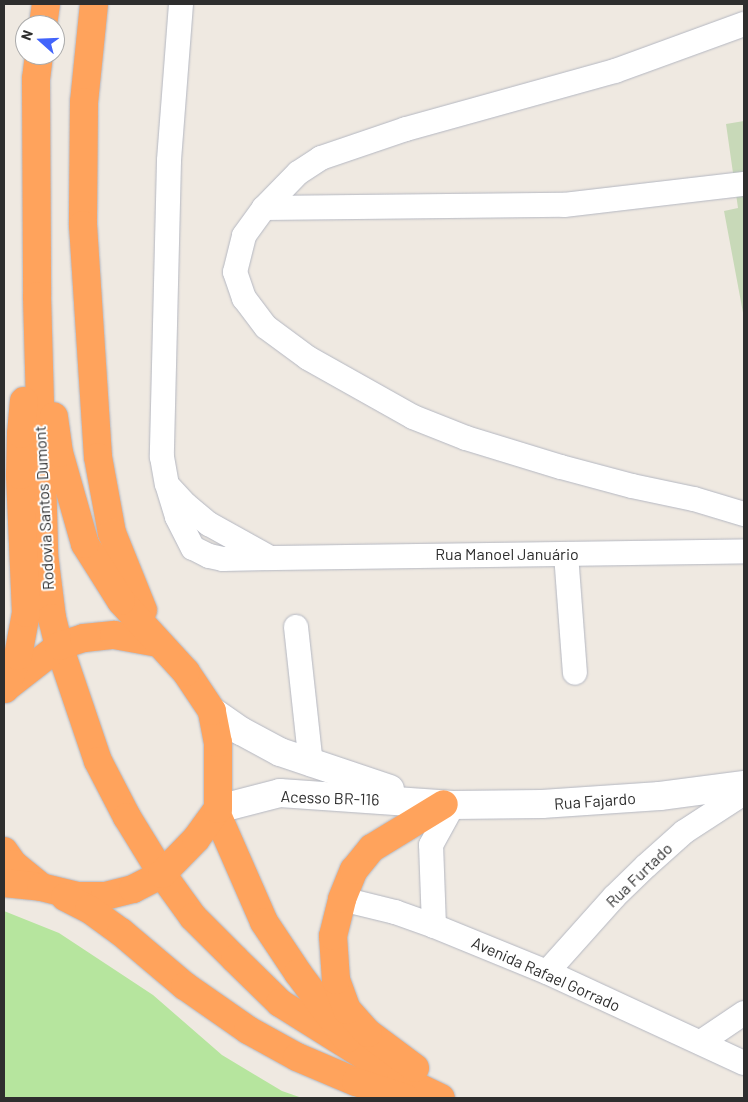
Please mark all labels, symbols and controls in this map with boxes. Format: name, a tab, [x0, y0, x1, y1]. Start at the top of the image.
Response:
north arrow	[15, 15, 65, 65]
text: N	[17, 28, 36, 42]
street label: Rodovia Santos Dumont	[30, 425, 58, 591]
street label: Rua Manoel Januário	[435, 544, 579, 564]
street label: Acesso BR-116	[280, 787, 380, 809]
street label: Rua Fajardo	[554, 789, 636, 813]
street label: Rua Furtado	[602, 839, 676, 911]
street label: Avenida Rafael Gorrado	[469, 933, 623, 1015]

